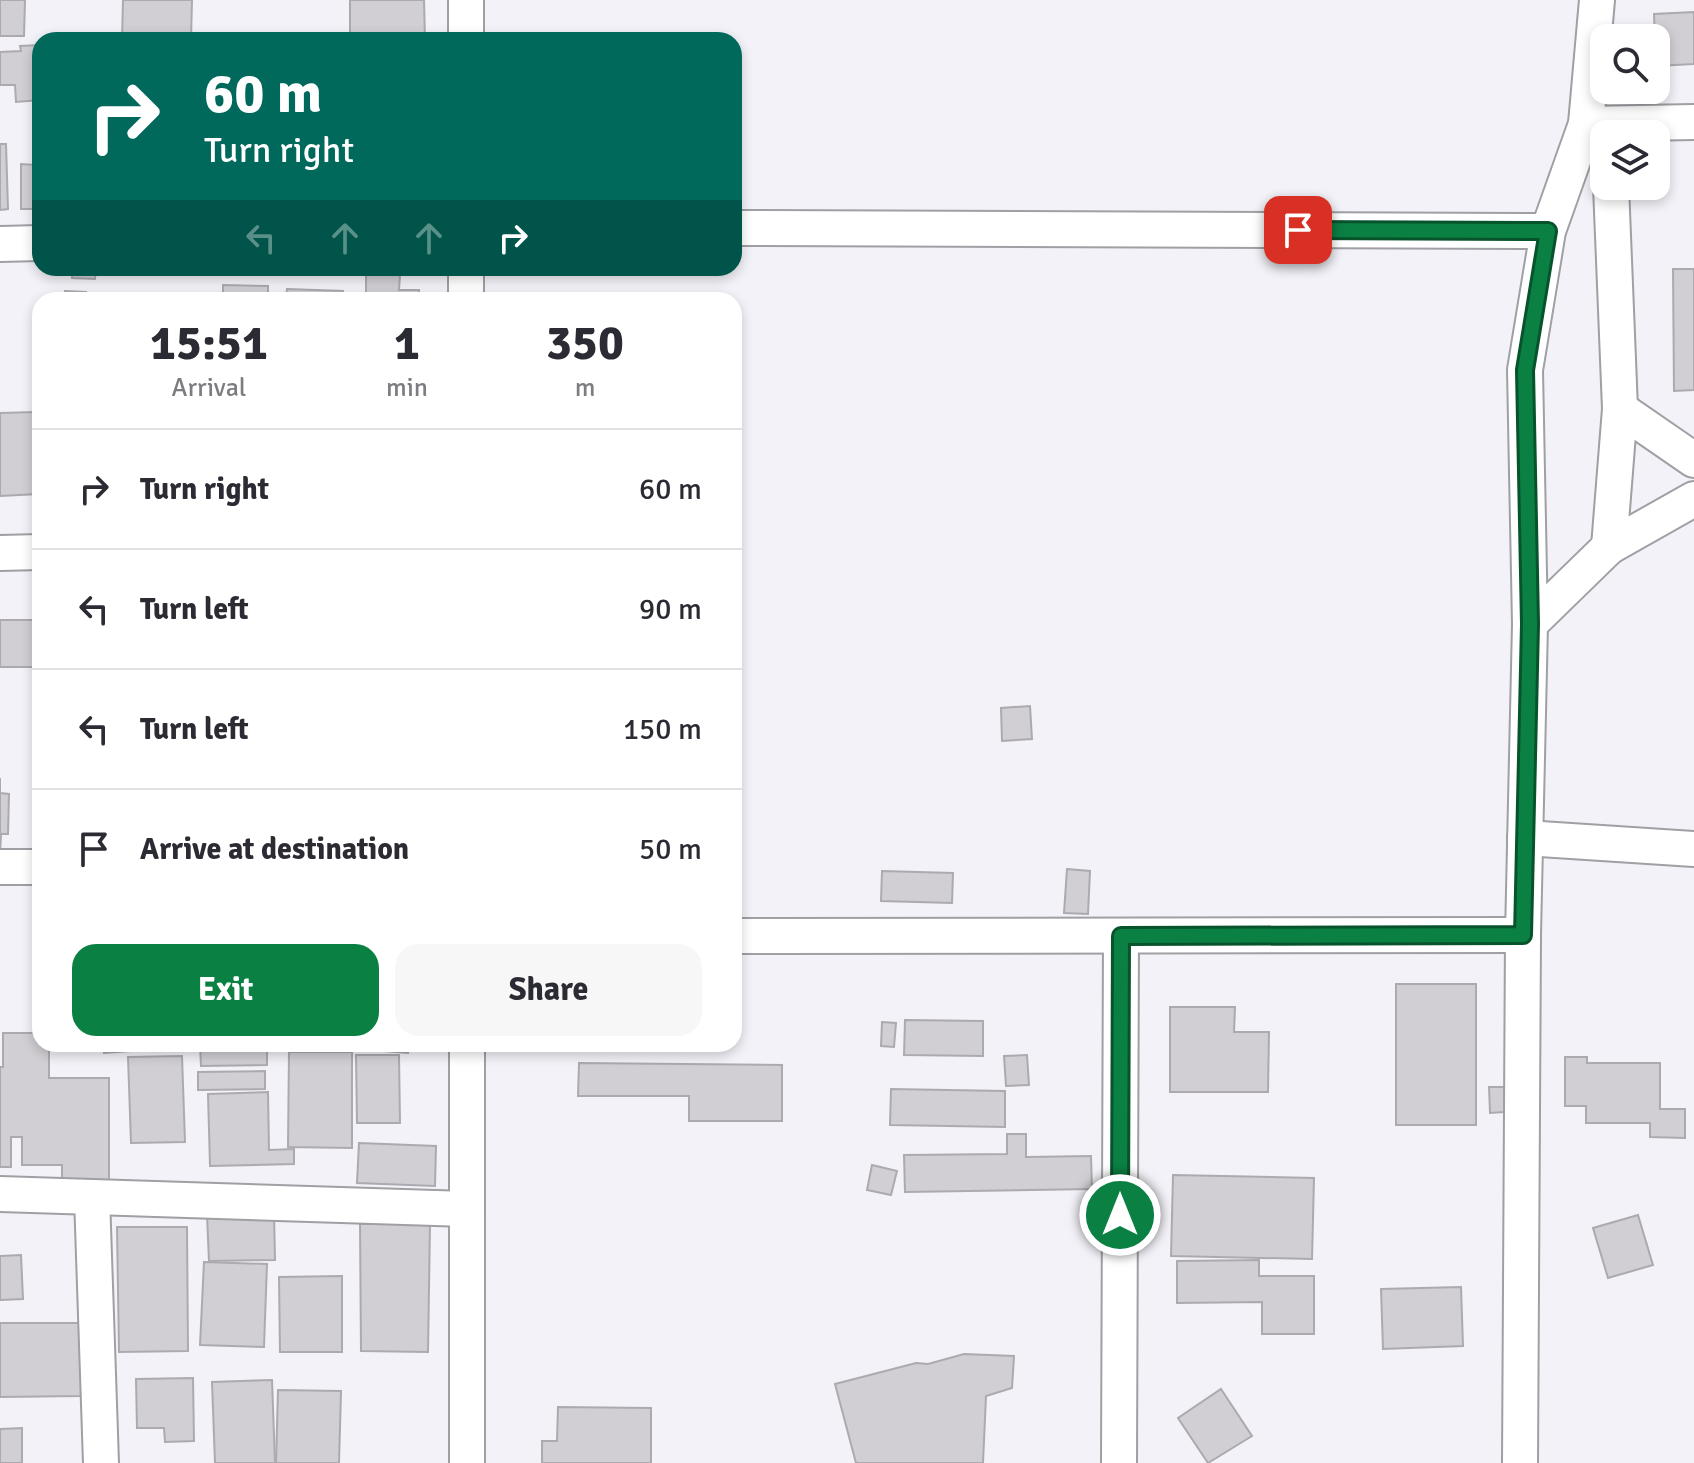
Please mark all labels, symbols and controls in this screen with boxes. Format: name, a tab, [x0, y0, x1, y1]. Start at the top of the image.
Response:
map controls	[1590, 24, 1670, 200]
button: search	[1590, 24, 1670, 104]
text: 60 m	[204, 59, 322, 128]
icon: right	[72, 64, 176, 168]
button: layers	[1590, 120, 1670, 200]
text: Turn right	[204, 128, 354, 173]
pin	[1264, 196, 1332, 264]
icon: arrive	[1276, 208, 1320, 252]
icon: left	[239, 216, 283, 260]
icon: ahead	[323, 216, 367, 260]
icon: ahead	[407, 216, 451, 260]
icon: right	[491, 216, 535, 260]
text: 15:51	[150, 314, 268, 373]
text: 1	[394, 314, 420, 373]
text: 350	[546, 314, 624, 373]
text: Arrival	[172, 372, 246, 404]
text: min	[386, 372, 428, 404]
text: m	[575, 372, 595, 404]
icon: right	[72, 467, 116, 511]
text: Turn right	[140, 471, 269, 508]
text: 60 m	[639, 471, 702, 508]
icon: left	[72, 587, 116, 631]
text: Turn left	[140, 591, 249, 628]
text: 90 m	[639, 591, 702, 628]
icon: left	[72, 707, 116, 751]
text: Turn left	[140, 711, 249, 748]
text: 150 m	[623, 711, 702, 748]
icon: arrive	[72, 827, 116, 871]
text: Arrive at destination	[140, 831, 409, 868]
text: 50 m	[639, 831, 702, 868]
button: Exit	[72, 944, 379, 1036]
button: Share	[395, 944, 702, 1036]
position arrow	[1078, 1173, 1162, 1257]

